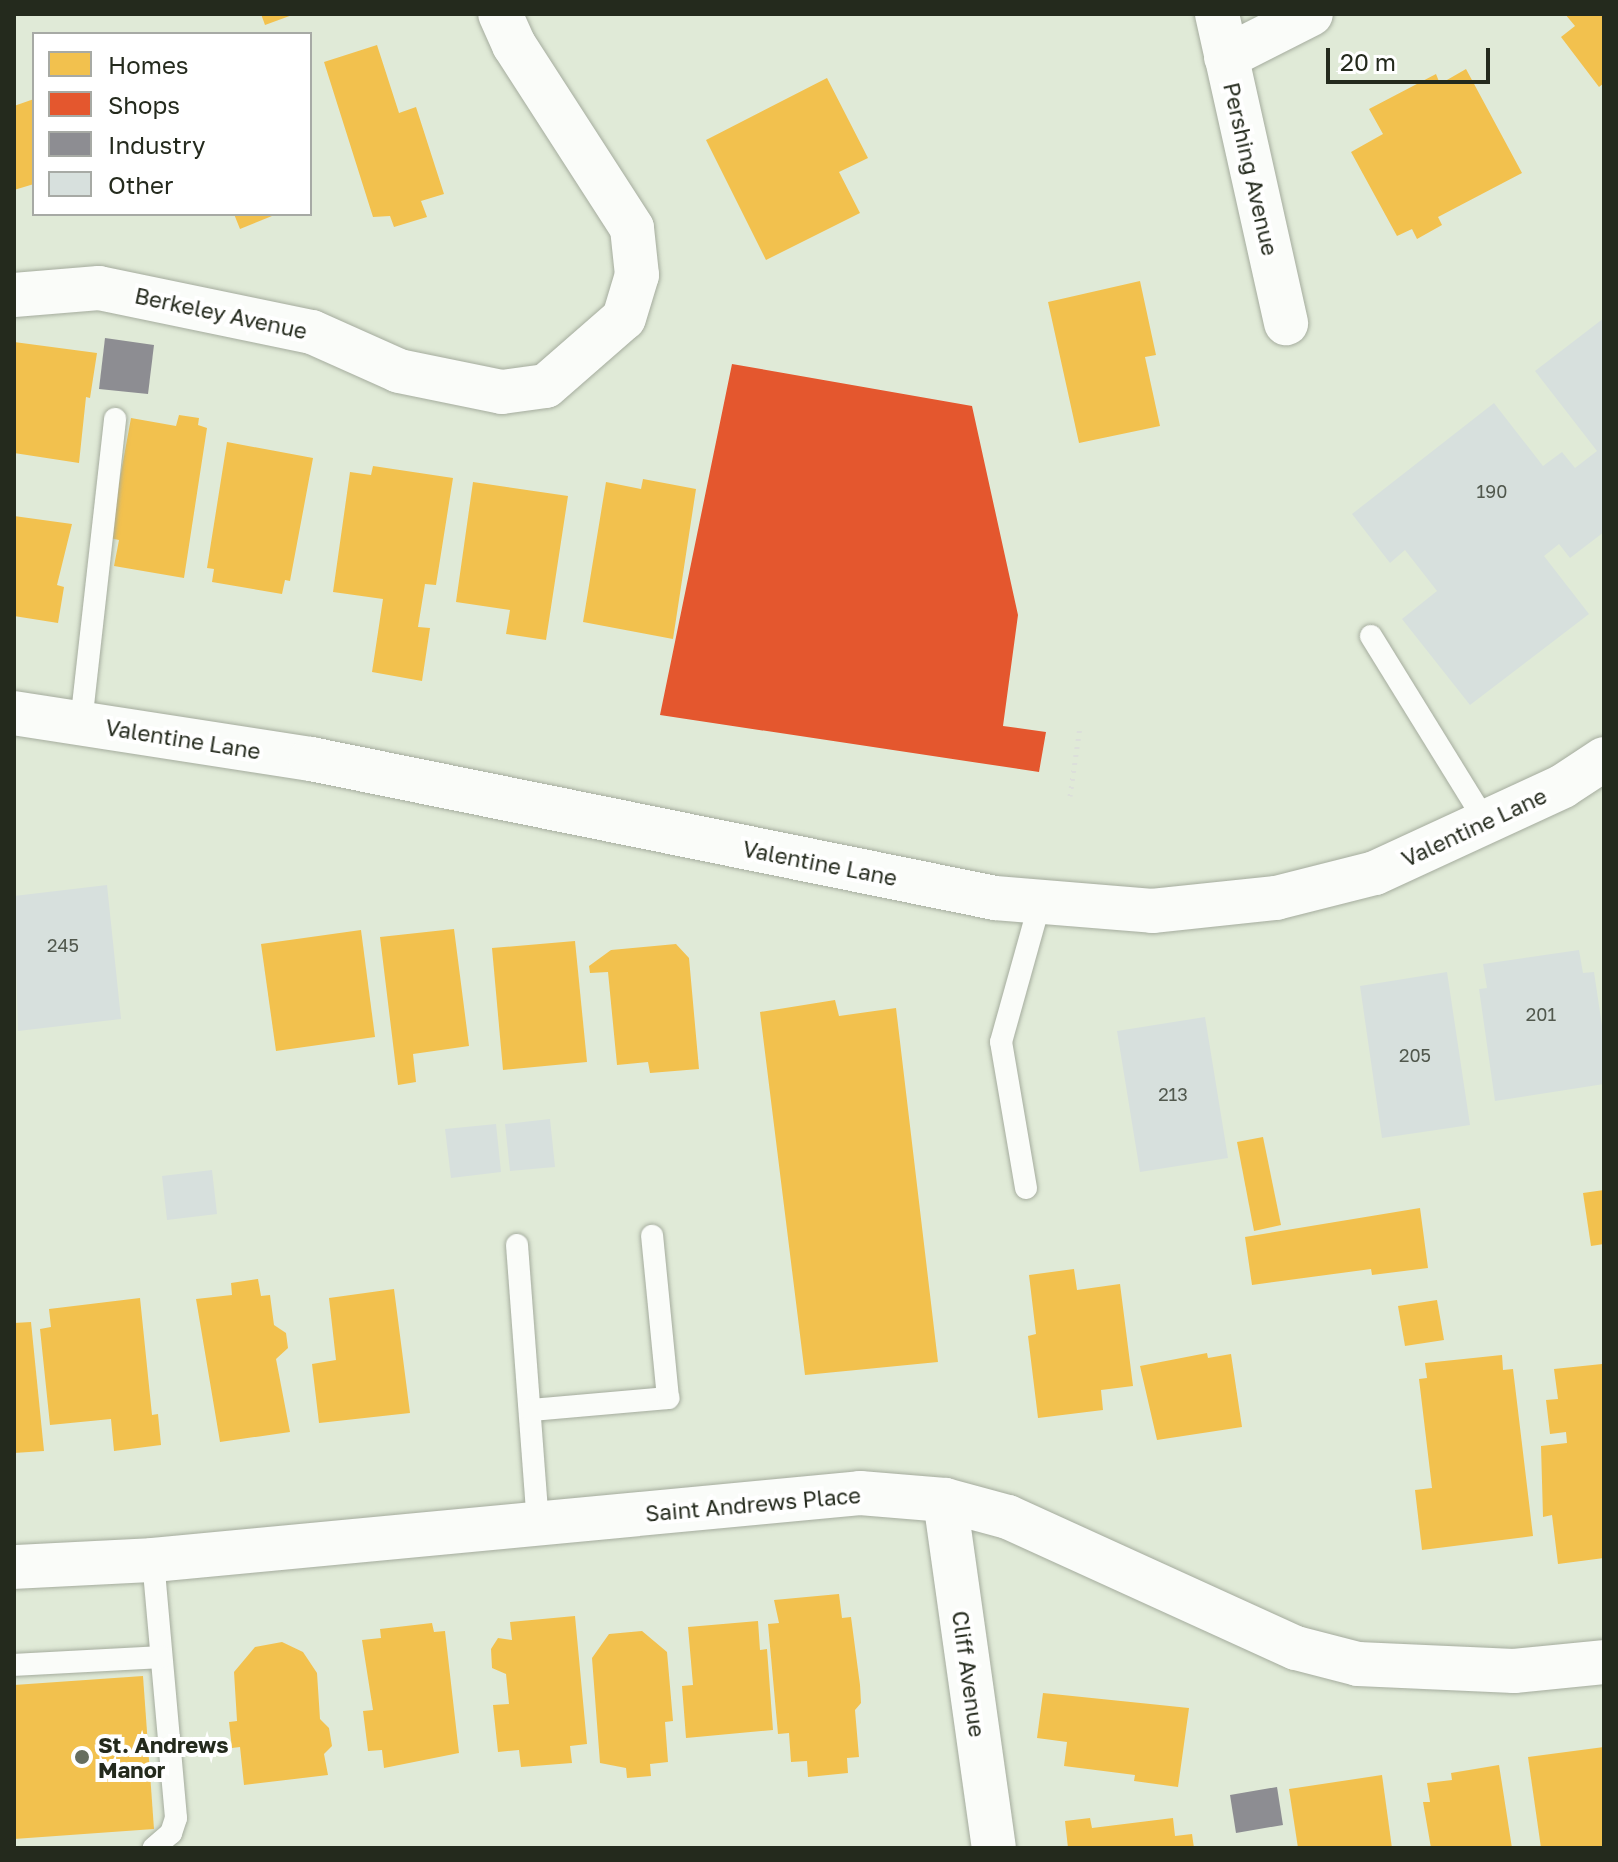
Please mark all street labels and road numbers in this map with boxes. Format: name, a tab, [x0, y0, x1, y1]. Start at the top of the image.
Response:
street label: Pershing Avenue	[1218, 80, 1284, 258]
street label: Berkeley Avenue	[132, 282, 310, 344]
street label: Valentine Lane	[104, 714, 262, 764]
street label: Valentine Lane	[1397, 782, 1551, 872]
street label: Valentine Lane	[741, 835, 899, 891]
street label: Saint Andrews Place	[644, 1481, 862, 1527]
street label: Cliff Avenue	[947, 1609, 991, 1739]

